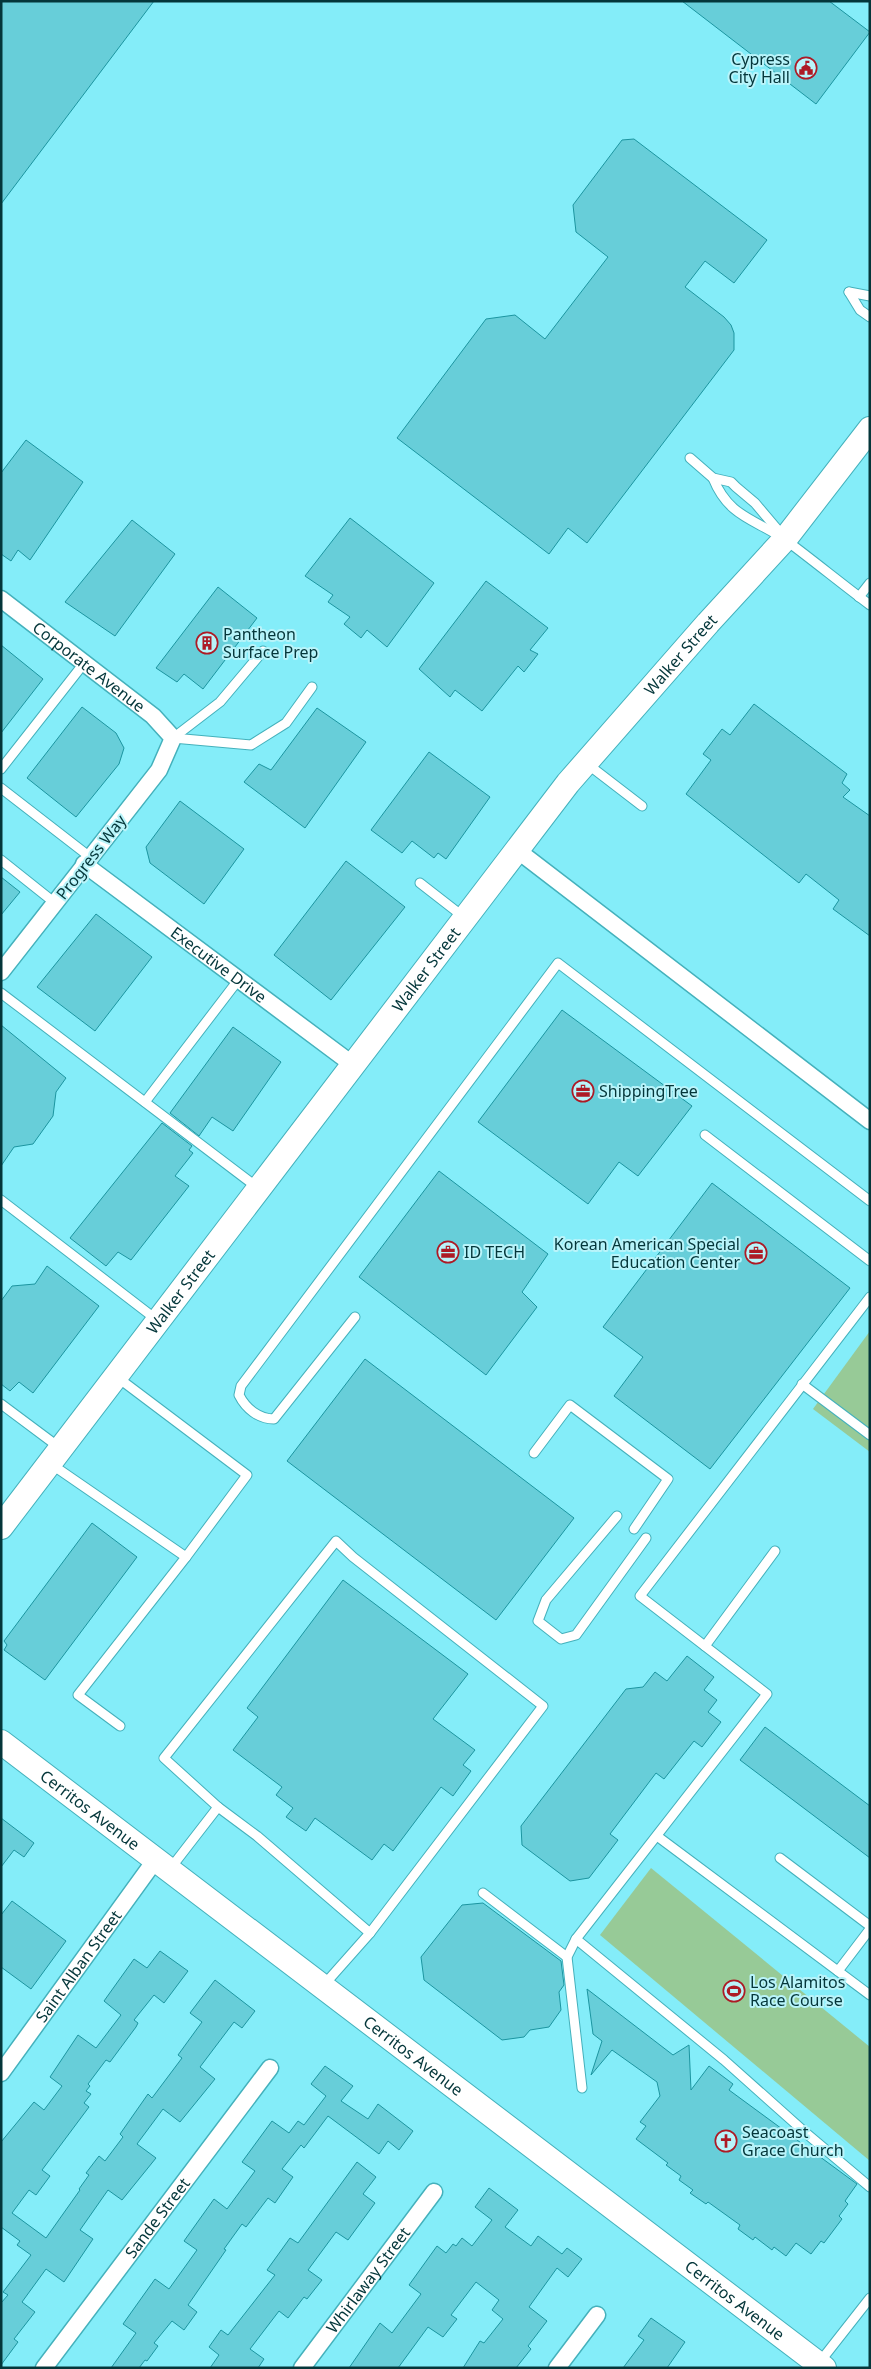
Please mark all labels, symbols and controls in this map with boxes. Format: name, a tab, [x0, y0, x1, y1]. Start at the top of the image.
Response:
place label: Cypress City Hall	[729, 48, 790, 88]
public building icon: Cypress City Hall	[794, 56, 818, 80]
street label: Walker Street	[639, 609, 722, 700]
street label: Corporate Avenue	[28, 616, 150, 717]
place label: Pantheon Surface Prep	[223, 623, 318, 663]
building icon: Pantheon Surface Prep	[195, 631, 219, 655]
street label: Progress Way	[51, 809, 132, 904]
street label: Executive Drive	[166, 921, 271, 1008]
street label: Walker Street	[387, 923, 465, 1016]
office icon: ShippingTree	[571, 1079, 595, 1103]
place label: ShippingTree	[599, 1080, 698, 1102]
place label: Korean American Special Education Center	[554, 1233, 740, 1273]
office icon: ID TECH	[436, 1240, 460, 1264]
place label: ID TECH	[464, 1241, 525, 1263]
office icon: Korean American Special Education Center	[744, 1241, 768, 1265]
street label: Walker Street	[141, 1245, 220, 1338]
street label: Cerritos Avenue	[36, 1765, 145, 1855]
street label: Saint Alban Street	[30, 1905, 127, 2027]
place label: Los Alamitos Race Course	[750, 1971, 845, 2011]
sports icon: Los Alamitos Race Course	[722, 1979, 746, 2003]
street label: Cerritos Avenue	[359, 2011, 468, 2101]
place label: Seacoast Grace Church	[742, 2121, 844, 2161]
church icon: Seacoast Grace Church	[714, 2129, 738, 2153]
street label: Sande Street	[120, 2173, 195, 2263]
street label: Whirlaway Street	[321, 2222, 415, 2338]
street label: Cerritos Avenue	[680, 2255, 789, 2345]

